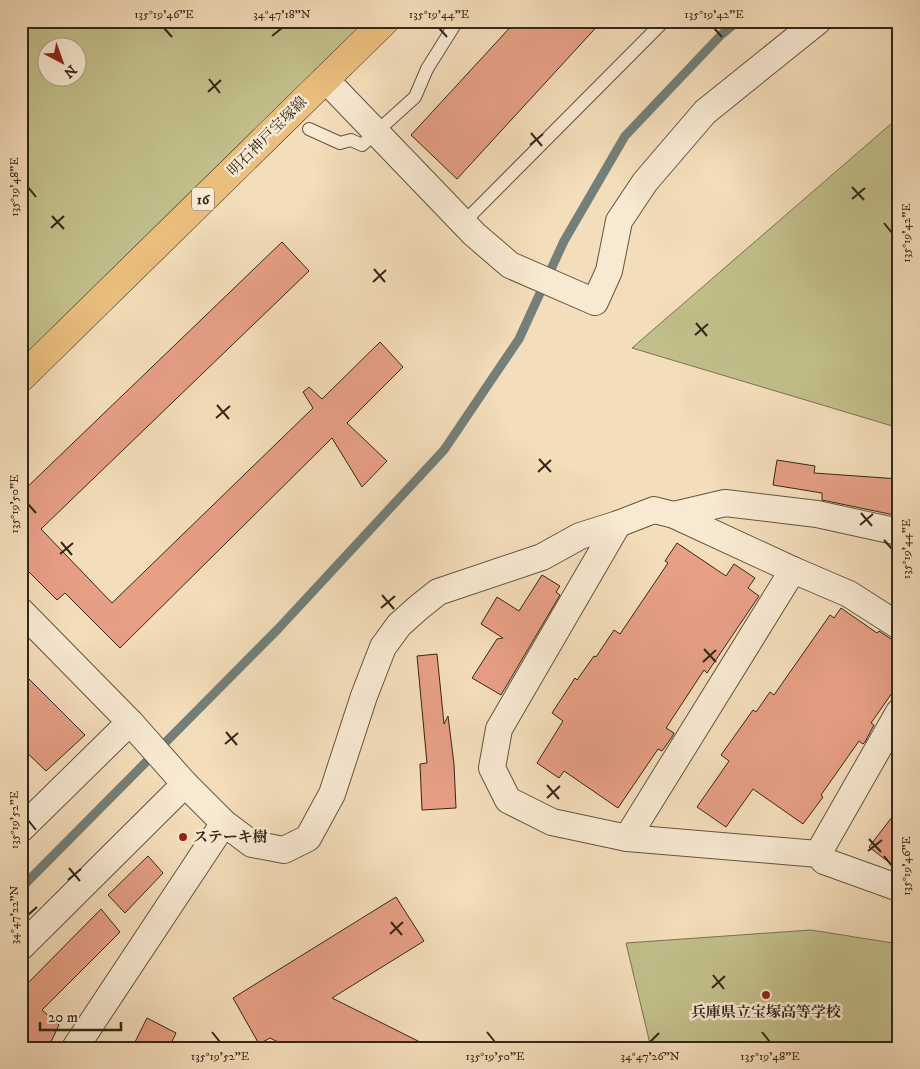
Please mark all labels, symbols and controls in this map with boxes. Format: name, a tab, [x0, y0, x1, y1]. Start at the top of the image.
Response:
text: 135°19'46"E	[134, 7, 194, 22]
text: 34°47'18"N	[253, 7, 311, 22]
text: 135°19'44"E	[409, 7, 470, 22]
text: 135°19'42"E	[684, 7, 744, 22]
north arrow	[38, 38, 88, 88]
text: N	[59, 60, 80, 82]
street label: 明石神戸宝塚線	[224, 93, 311, 180]
text: 135°19'48"E	[7, 157, 22, 217]
road number: 16	[192, 188, 214, 210]
text: 135°19'42"E	[899, 203, 914, 263]
text: 135°19'50"E	[7, 474, 22, 534]
text: 135°19'44"E	[899, 518, 914, 579]
text: 135°19'52"E	[7, 790, 22, 849]
place label: ステーキ樹	[193, 828, 268, 847]
marker: ステーキ樹	[177, 831, 189, 843]
text: 135°19'46"E	[899, 836, 914, 896]
text: 34°47'22"N	[7, 885, 22, 944]
marker: 兵庫県立宝塚高等学校	[760, 989, 772, 1001]
scale bar	[40, 999, 121, 1031]
place label: 兵庫県立宝塚高等学校	[691, 1003, 841, 1022]
text: 20 m	[48, 1008, 78, 1027]
text: 135°19'52"E	[191, 1049, 250, 1064]
text: 135°19'50"E	[466, 1049, 525, 1064]
text: 34°47'26"N	[620, 1049, 680, 1064]
text: 135°19'48"E	[740, 1049, 800, 1064]

